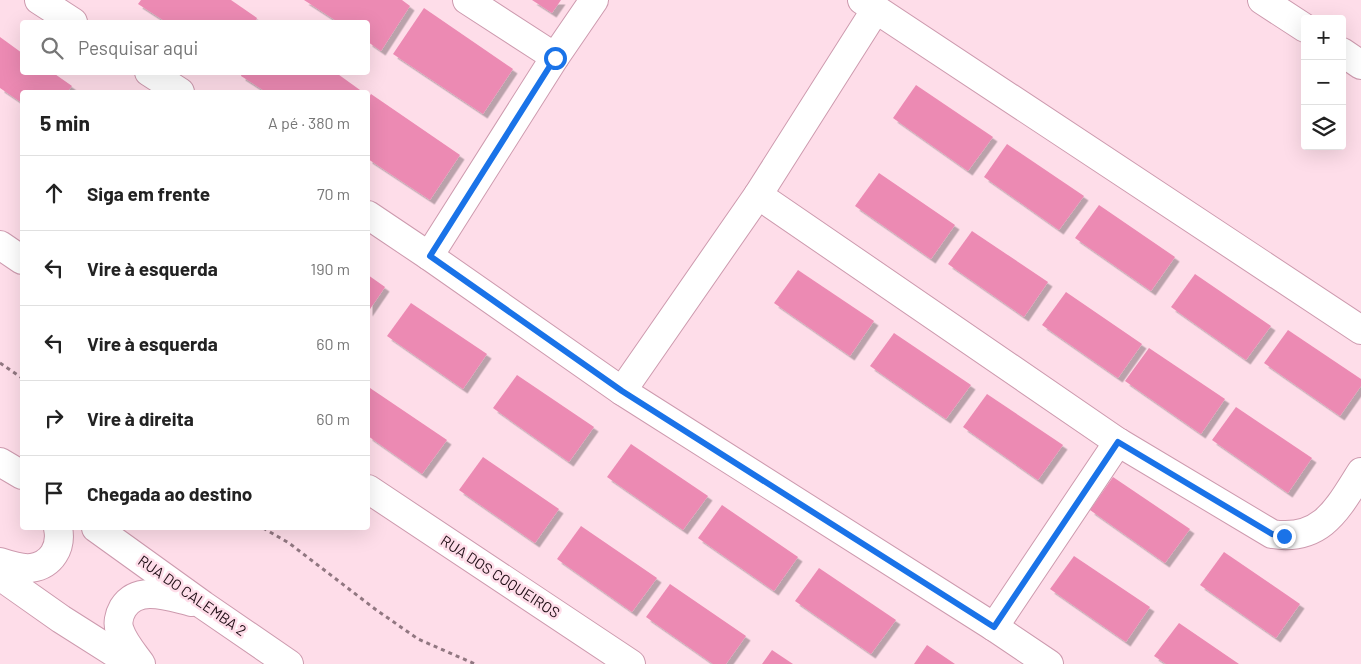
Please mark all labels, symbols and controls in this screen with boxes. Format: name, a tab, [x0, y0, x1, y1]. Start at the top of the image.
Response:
map controls	[1301, 15, 1346, 150]
button: +	[1301, 15, 1346, 60]
search box	[20, 20, 370, 75]
icon: search	[38, 34, 66, 62]
text: Pesquisar aqui	[78, 36, 198, 59]
route start	[544, 47, 567, 70]
button: −	[1301, 60, 1346, 105]
button: layers	[1301, 105, 1346, 150]
text: 5 min	[40, 110, 90, 135]
text: A pé · 380 m	[268, 113, 350, 132]
icon: ahead	[40, 179, 68, 207]
text: Siga em frente	[87, 182, 210, 205]
text: 70 m	[317, 184, 350, 203]
icon: left	[40, 254, 68, 282]
text: Vire à esquerda	[87, 257, 218, 280]
text: 190 m	[311, 259, 350, 278]
icon: left	[40, 329, 68, 357]
text: Vire à esquerda	[87, 332, 218, 355]
text: 60 m	[316, 334, 350, 353]
icon: right	[40, 404, 68, 432]
text: Vire à direita	[87, 407, 194, 430]
text: 60 m	[316, 409, 350, 428]
icon: arrive	[40, 479, 68, 507]
text: Chegada ao destino	[87, 482, 252, 505]
route end	[1273, 525, 1296, 548]
street label: RUA DOS COQUEIROS	[438, 531, 563, 621]
street label: RUA DO CALEMBA 2	[135, 551, 250, 639]

